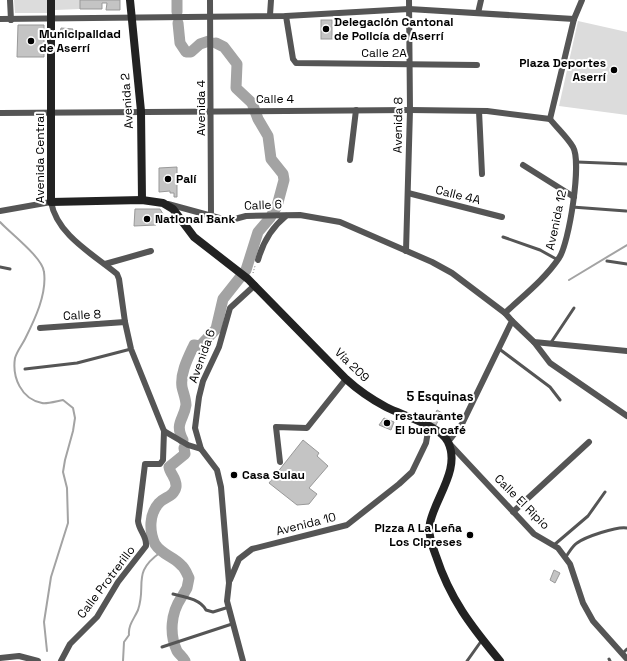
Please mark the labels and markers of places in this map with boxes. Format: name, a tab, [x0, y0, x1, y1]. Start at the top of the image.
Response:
place label: Delegación Cantonal de Policía de Aserrí	[334, 14, 454, 44]
marker: Delegación Cantonal de Policía de Aserrí	[321, 24, 331, 34]
place label: Municipalidad de Aserrí	[39, 26, 121, 56]
marker: Municipalidad de Aserrí	[26, 36, 36, 46]
place label: Plaza Deportes Aserrí	[519, 55, 607, 85]
marker: Plaza Deportes Aserrí	[609, 65, 619, 75]
place label: Palí	[176, 171, 197, 187]
marker: Palí	[163, 174, 173, 184]
place label: National Bank	[155, 211, 235, 227]
marker: National Bank	[142, 214, 152, 224]
place label: restaurante El buen café	[395, 408, 466, 438]
marker: restaurante El buen café	[382, 418, 392, 428]
place label: Casa Sulau	[242, 467, 305, 483]
marker: Casa Sulau	[229, 470, 239, 480]
place label: Pizza A La Leña Los Cipreses	[375, 520, 462, 550]
marker: Pizza A La Leña Los Cipreses	[465, 530, 475, 540]

